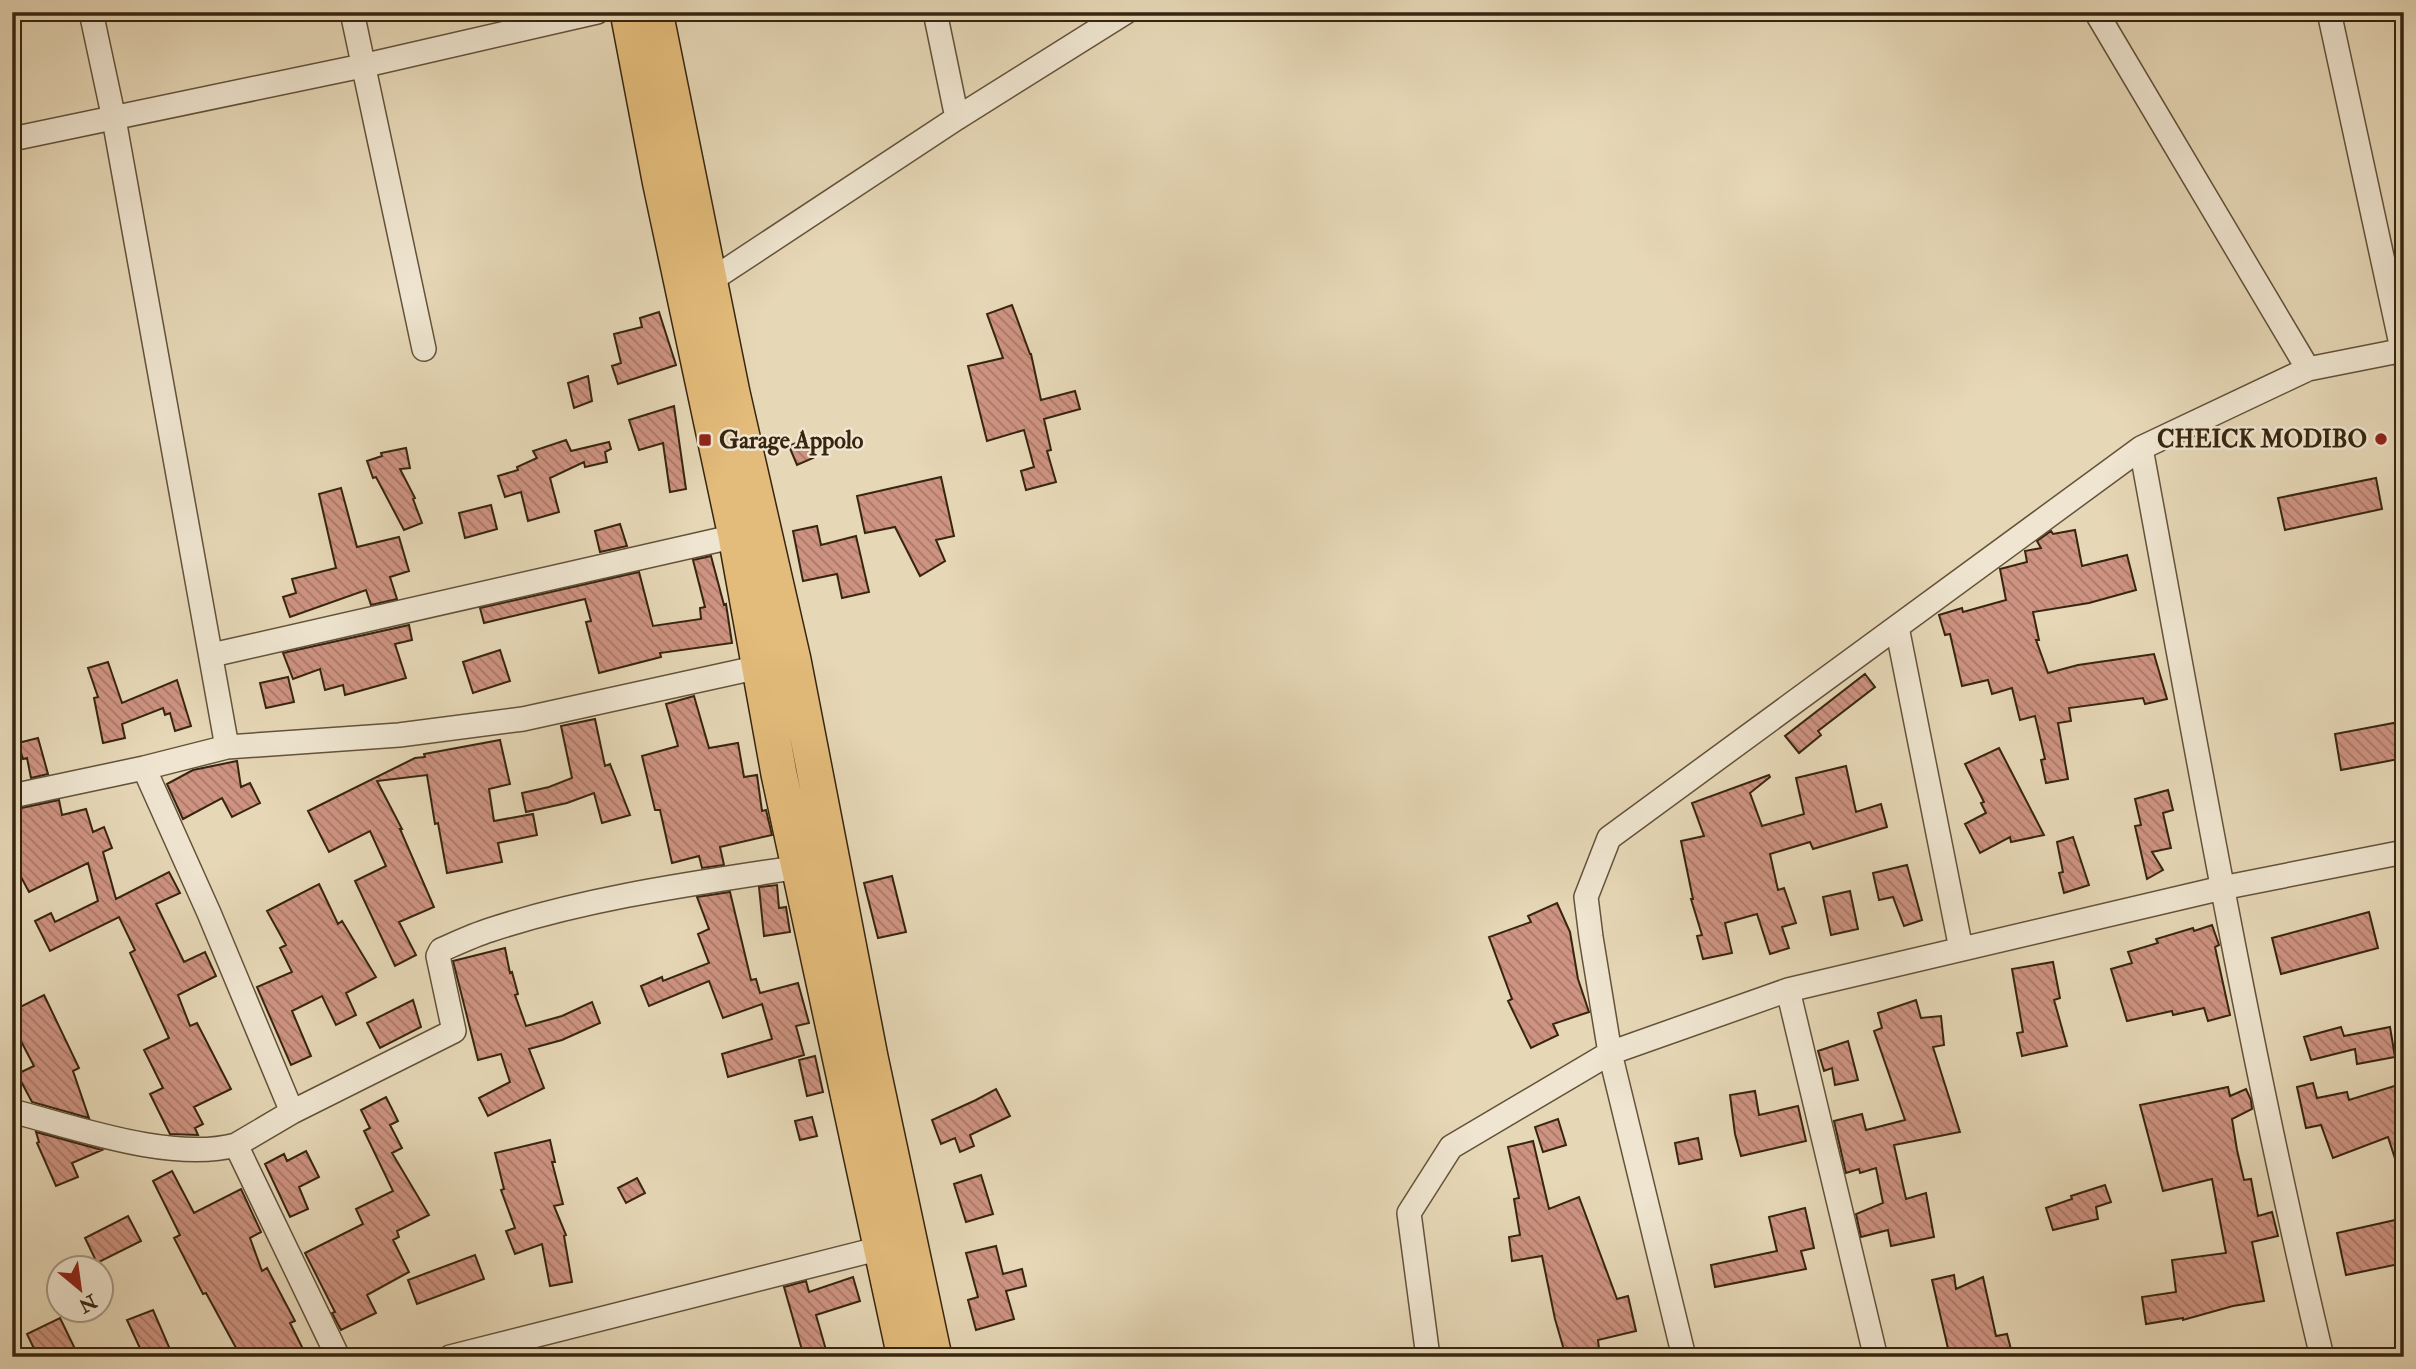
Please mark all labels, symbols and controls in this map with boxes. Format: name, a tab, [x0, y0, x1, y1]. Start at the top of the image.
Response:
place label: CHEICK MODIBO	[2157, 424, 2367, 455]
place label: Garage Appolo	[719, 425, 864, 456]
marker: CHEICK MODIBO	[2373, 431, 2389, 447]
marker: Garage Appolo	[697, 432, 713, 448]
north arrow	[46, 1254, 116, 1324]
text: N	[74, 1288, 102, 1318]

